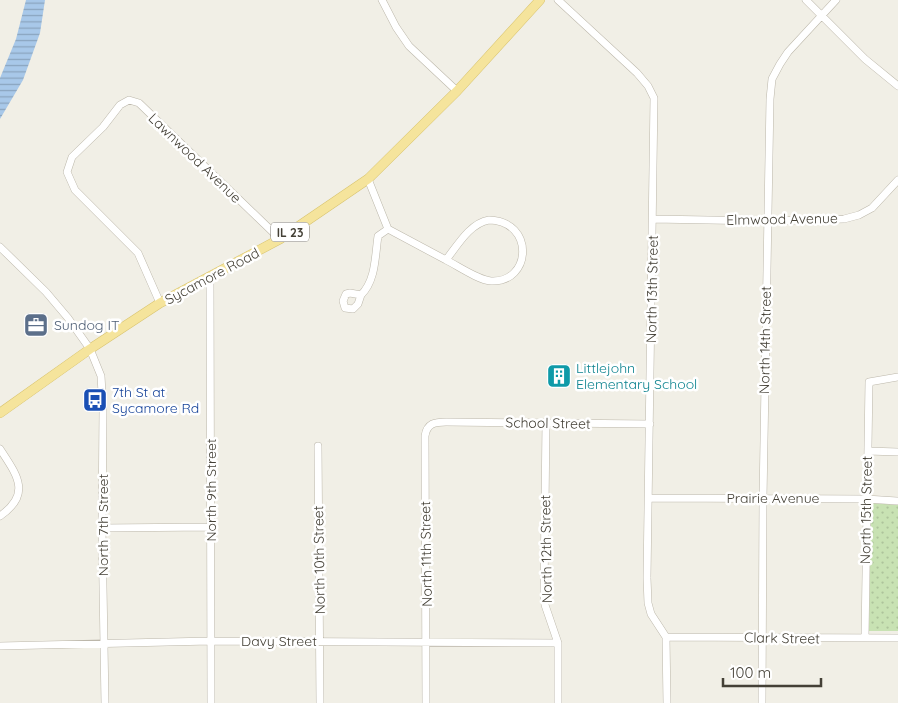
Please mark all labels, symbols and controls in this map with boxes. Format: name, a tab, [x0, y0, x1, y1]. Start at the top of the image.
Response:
street label: Lawnwood Avenue	[145, 109, 245, 207]
street label: Elmwood Avenue	[726, 209, 838, 229]
road number: IL 23	[271, 222, 309, 242]
street label: North 13th Street	[642, 235, 662, 343]
street label: Sycamore Road	[162, 244, 262, 308]
street label: North 14th Street	[755, 286, 775, 394]
office icon: Sundog IT	[23, 312, 49, 338]
place label: Sundog IT	[54, 316, 119, 334]
place label: Littlejohn Elementary School	[576, 359, 697, 393]
building icon: Littlejohn Elementary School	[546, 363, 572, 389]
place label: 7th St at Sycamore Rd	[112, 383, 199, 417]
bus stop icon: 7th St at Sycamore Rd	[82, 387, 108, 413]
street label: School Street	[505, 413, 591, 433]
street label: North 9th Street	[202, 438, 220, 542]
street label: North 15th Street	[856, 456, 876, 564]
street label: North 7th Street	[94, 473, 112, 576]
street label: Prairie Avenue	[726, 489, 820, 507]
street label: North 12th Street	[536, 494, 556, 603]
street label: North 11th Street	[416, 501, 436, 607]
street label: North 10th Street	[309, 505, 329, 615]
street label: Clark Street	[744, 628, 820, 648]
street label: Davy Street	[241, 632, 317, 650]
scale bar	[723, 656, 820, 688]
text: 100 m	[730, 663, 771, 682]

